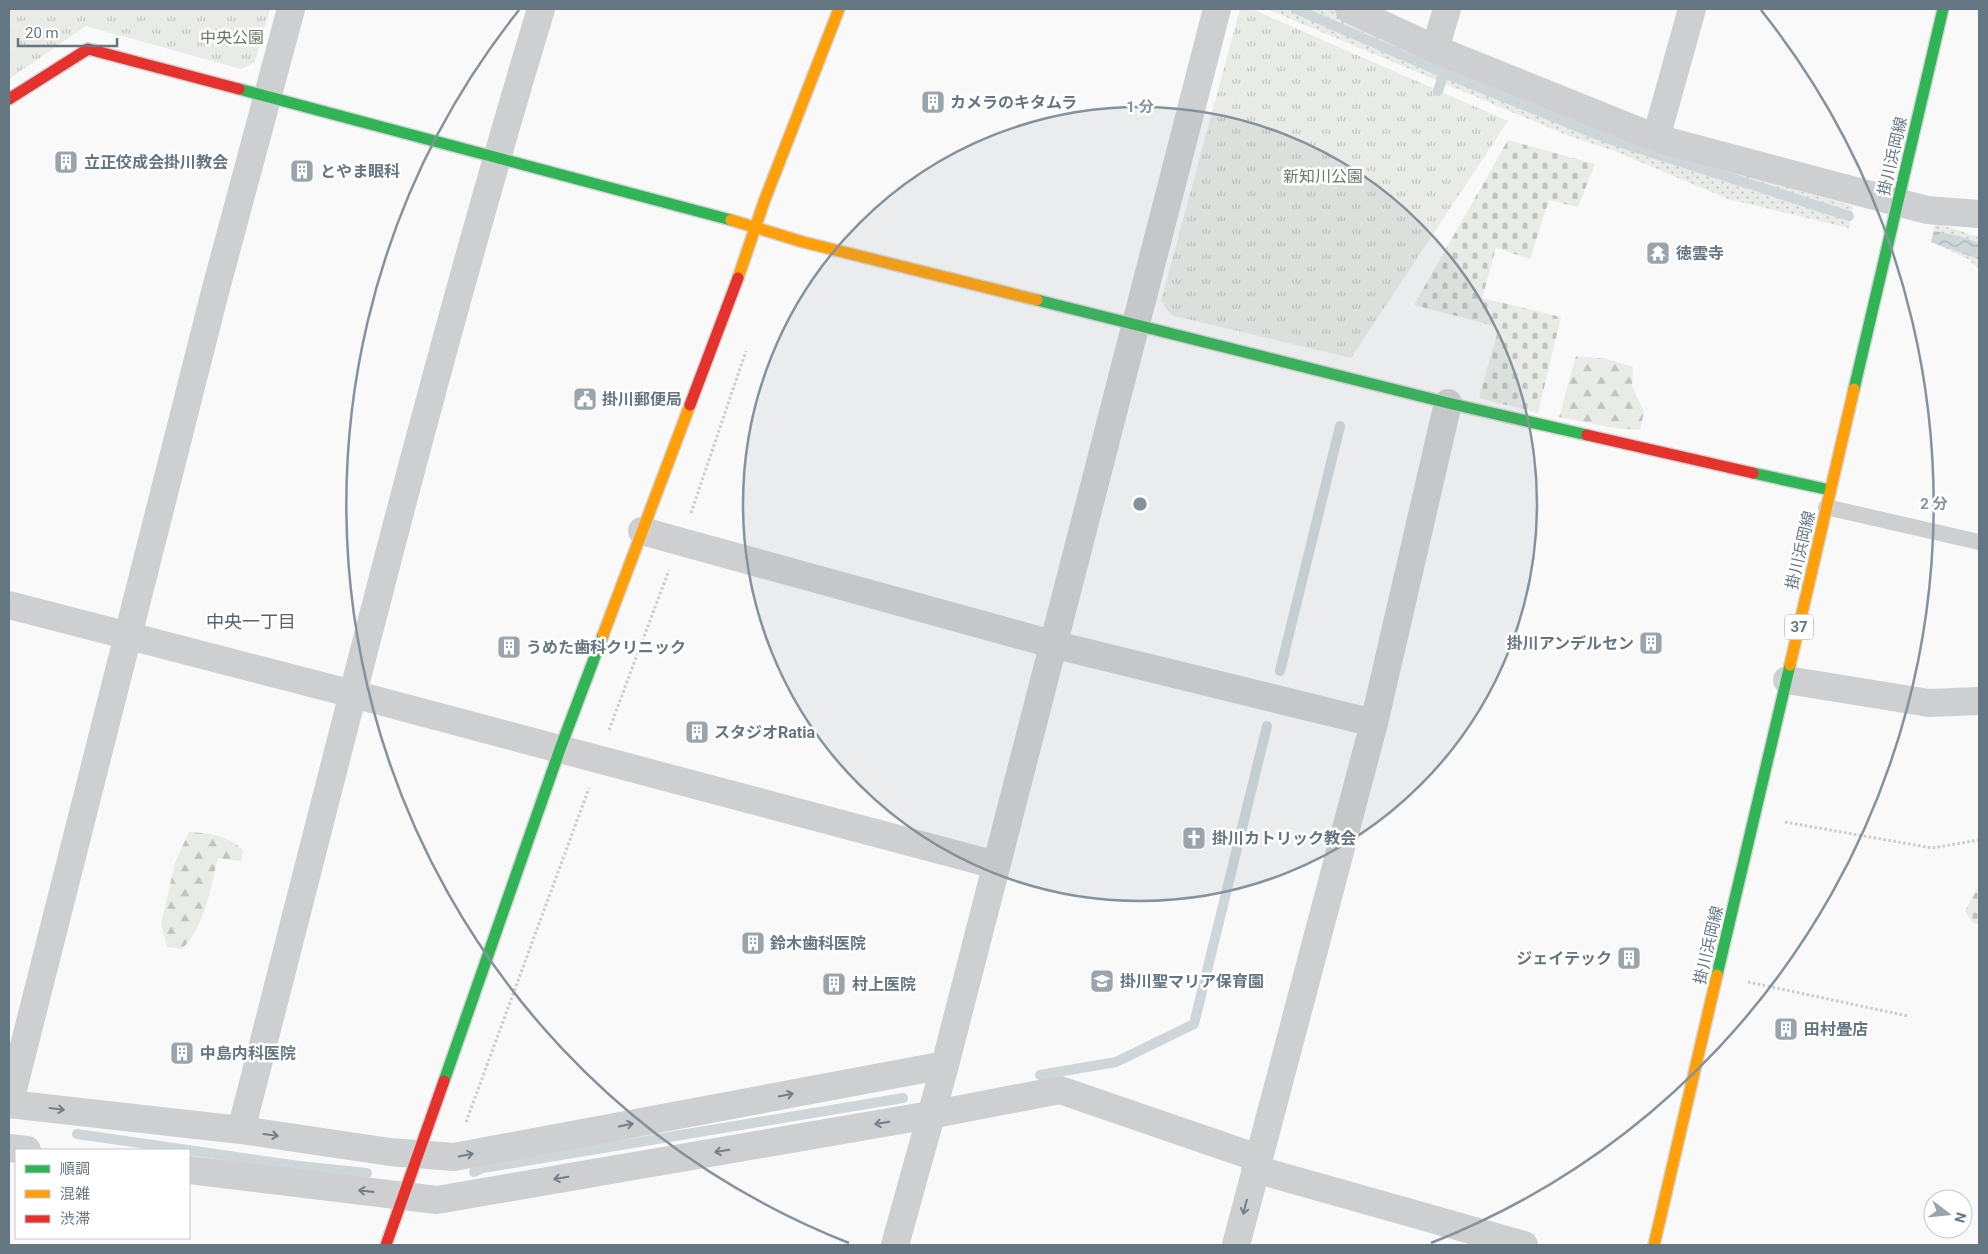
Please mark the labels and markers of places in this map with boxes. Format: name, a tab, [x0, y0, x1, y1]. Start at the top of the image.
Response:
building icon: カメラのキタムラ	[920, 89, 946, 115]
place label: カメラのキタムラ	[950, 93, 1077, 112]
building icon: 立正佼成会掛川教会	[53, 149, 79, 175]
place label: 立正佼成会掛川教会	[84, 153, 228, 172]
building icon: とやま眼科	[289, 158, 315, 184]
place label: とやま眼科	[320, 162, 400, 181]
temple icon: 徳雲寺	[1645, 240, 1671, 266]
place label: 徳雲寺	[1676, 244, 1724, 263]
public building icon: 掛川郵便局	[572, 386, 598, 412]
place label: 掛川郵便局	[602, 390, 682, 409]
centre of rings	[1131, 495, 1149, 513]
building icon: 掛川アンデルセン	[1638, 630, 1664, 656]
building icon: うめた歯科クリニック	[496, 634, 522, 660]
place label: 掛川アンデルセン	[1507, 634, 1634, 653]
place label: うめた歯科クリニック	[526, 638, 686, 657]
building icon: スタジオRatia	[684, 719, 710, 745]
place label: スタジオRatia	[714, 723, 815, 742]
church icon: 掛川カトリック教会	[1181, 825, 1207, 851]
place label: 掛川カトリック教会	[1212, 829, 1356, 848]
building icon: 鈴木歯科医院	[740, 930, 766, 956]
place label: 鈴木歯科医院	[770, 934, 866, 953]
building icon: ジェイテック	[1616, 945, 1642, 971]
place label: ジェイテック	[1516, 949, 1612, 968]
school or university icon: 掛川聖マリア保育園	[1089, 968, 1115, 994]
building icon: 村上医院	[821, 971, 847, 997]
place label: 掛川聖マリア保育園	[1120, 972, 1264, 991]
place label: 村上医院	[852, 975, 916, 994]
building icon: 田村畳店	[1773, 1016, 1799, 1042]
place label: 田村畳店	[1804, 1020, 1868, 1039]
building icon: 中島内科医院	[169, 1040, 195, 1066]
place label: 中島内科医院	[200, 1044, 296, 1063]

